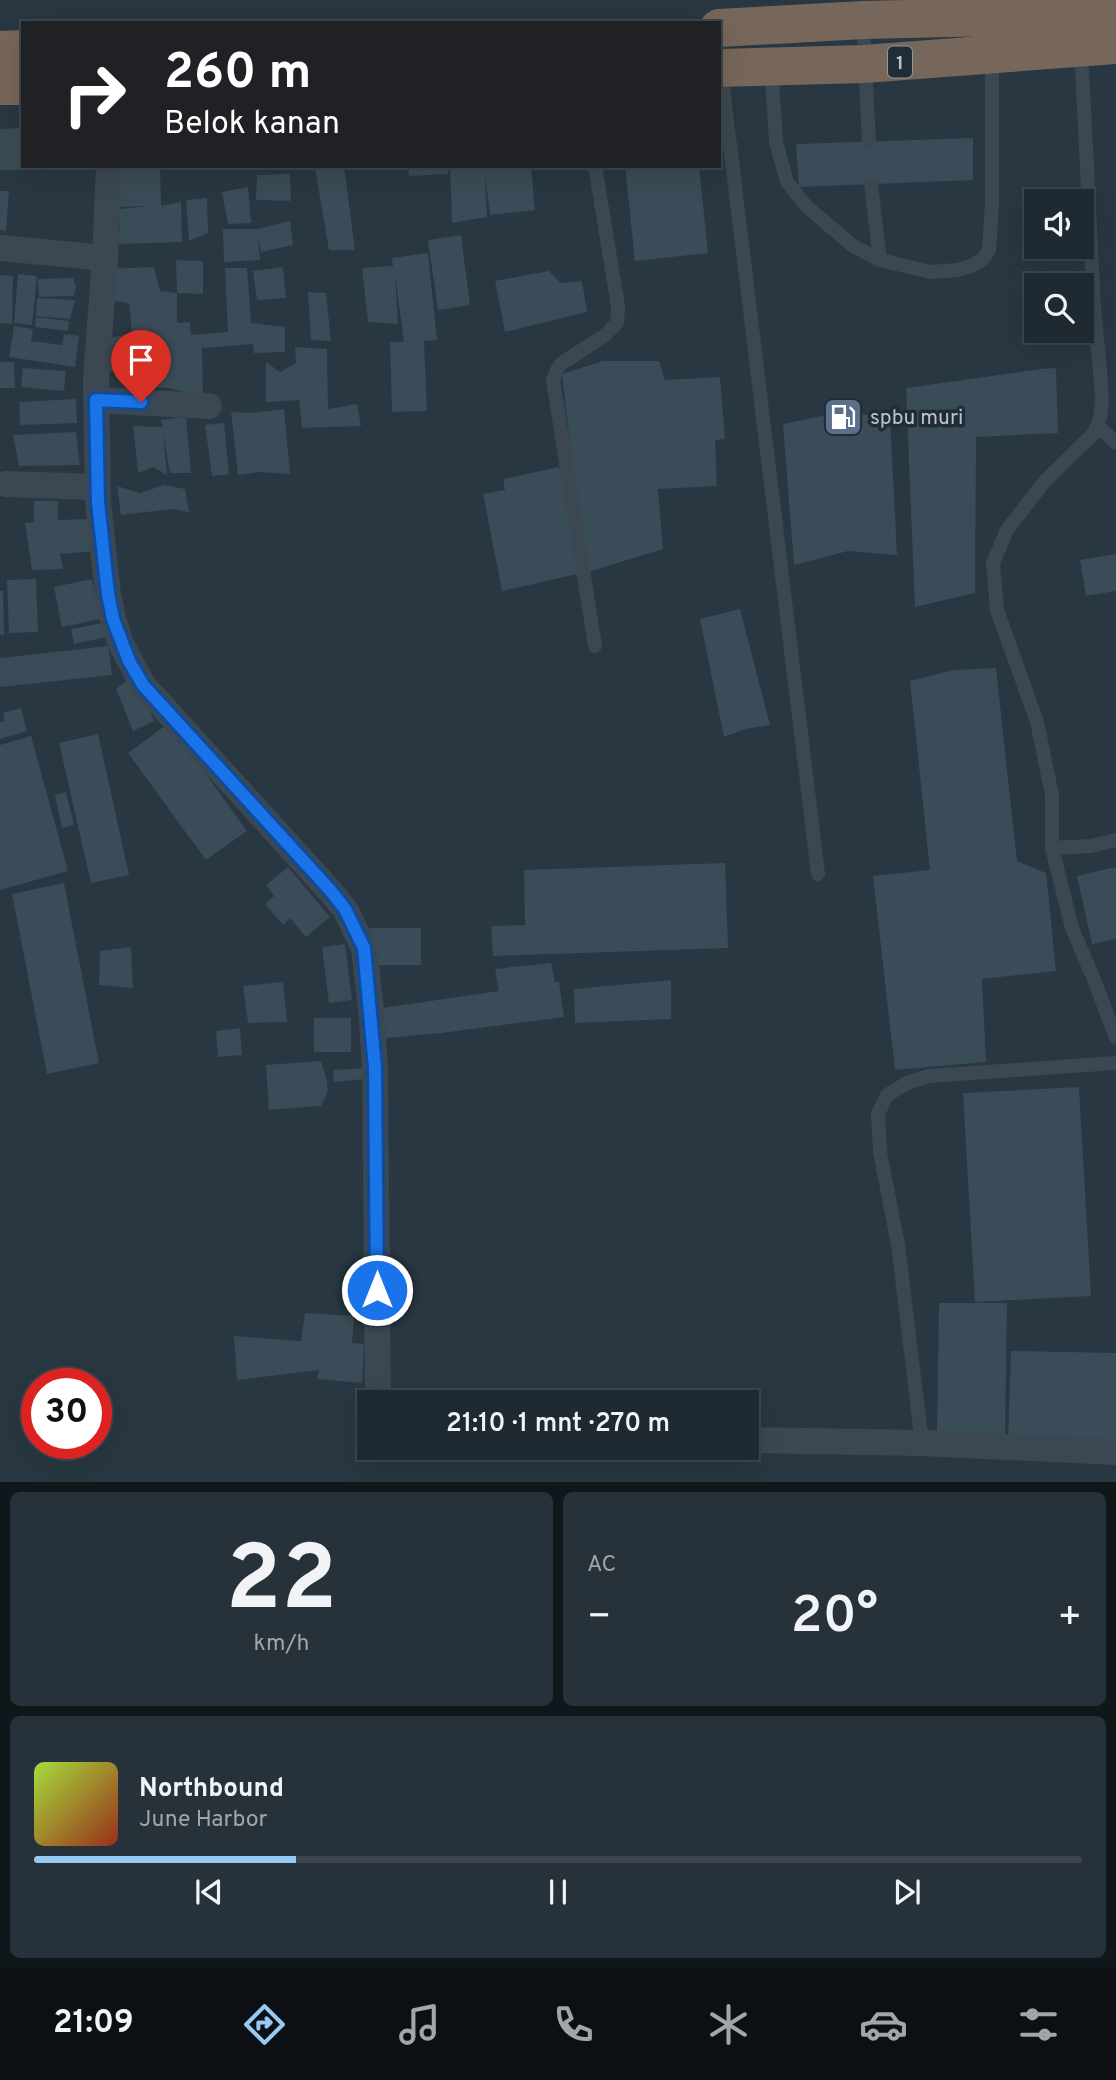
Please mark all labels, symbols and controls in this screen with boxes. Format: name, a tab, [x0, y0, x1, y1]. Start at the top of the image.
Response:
text: 260 m	[164, 44, 311, 106]
road number: 1	[888, 46, 912, 78]
icon: right	[49, 49, 140, 140]
text: Belok kanan	[164, 105, 340, 145]
map controls	[1024, 189, 1094, 343]
button: sound	[1024, 189, 1094, 259]
button: search	[1024, 273, 1094, 343]
pin	[111, 330, 171, 402]
icon: arrive	[122, 341, 160, 379]
fuel station icon: spbu muri	[822, 396, 864, 438]
place label: spbu muri	[870, 405, 963, 432]
position arrow	[340, 1253, 414, 1327]
speed limit sign: 30	[21, 1368, 112, 1459]
text: 21:10 · 1 mnt · 270 m	[446, 1408, 670, 1441]
text: 22	[226, 1527, 337, 1642]
text: AC	[587, 1551, 616, 1580]
text: 20°	[791, 1585, 878, 1651]
text: −	[587, 1594, 612, 1643]
text: +	[1057, 1594, 1082, 1643]
text: km/h	[254, 1630, 309, 1659]
text: Northbound	[139, 1773, 284, 1806]
text: June Harbor	[139, 1806, 267, 1835]
icon: previous	[190, 1873, 228, 1911]
icon: pause	[539, 1873, 577, 1911]
icon: next	[888, 1873, 926, 1911]
icon: directions	[240, 2000, 289, 2049]
icon: music	[395, 2000, 444, 2049]
icon: phone	[549, 2000, 598, 2049]
icon: climate	[704, 2000, 753, 2049]
icon: car	[859, 2000, 908, 2049]
icon: filters	[1014, 2000, 1063, 2049]
text: 21:09	[53, 2004, 134, 2044]

